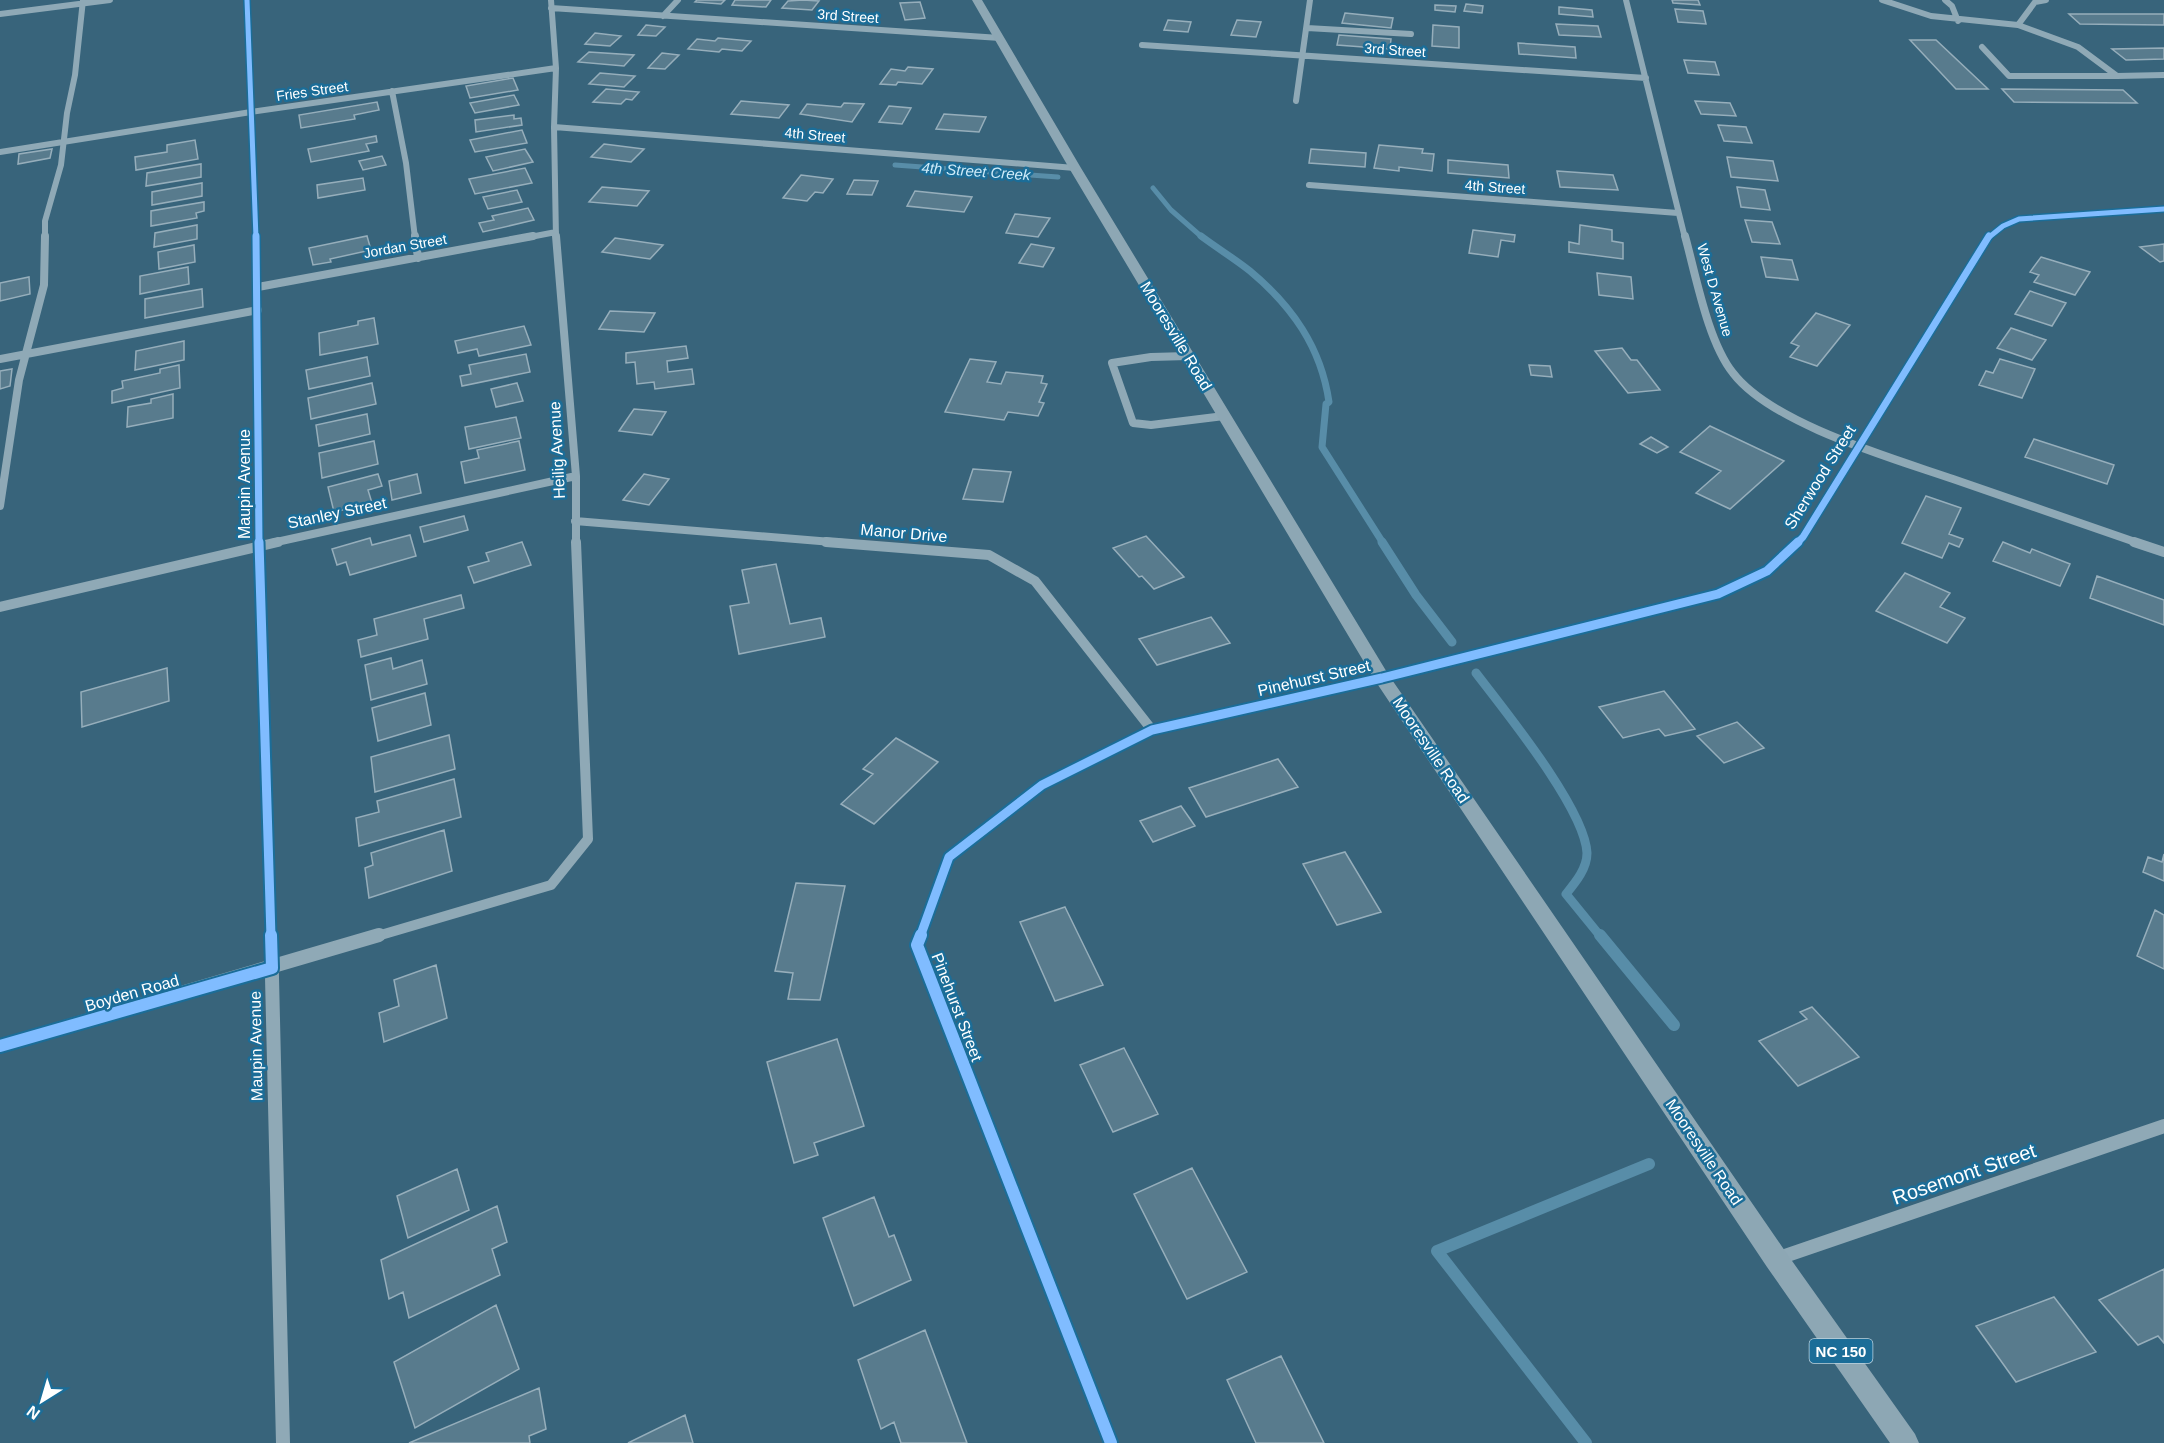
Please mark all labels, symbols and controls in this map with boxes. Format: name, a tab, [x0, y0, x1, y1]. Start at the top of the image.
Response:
street label: 3rd Street	[817, 6, 879, 26]
street label: 3rd Street	[1364, 40, 1426, 60]
street label: Fries Street	[275, 78, 349, 104]
street label: 4th Street	[784, 124, 846, 146]
water label: 4th Street Creek	[921, 159, 1033, 183]
street label: 4th Street	[1464, 177, 1526, 197]
street label: Jordan Street	[362, 231, 448, 261]
street label: West D Avenue	[1694, 242, 1736, 339]
street label: Mooresville Road	[1137, 279, 1215, 393]
street label: Heilig Avenue	[546, 401, 568, 499]
street label: Sherwood Street	[1781, 421, 1859, 532]
street label: Maupin Avenue	[236, 429, 253, 539]
street label: Stanley Street	[286, 494, 388, 532]
street label: Manor Drive	[860, 521, 948, 545]
street label: Pinehurst Street	[1256, 657, 1372, 699]
street label: Mooresville Road	[1389, 694, 1473, 806]
street label: Pinehurst Street	[929, 950, 986, 1064]
street label: Boyden Road	[83, 971, 181, 1015]
street label: Maupin Avenue	[247, 991, 265, 1101]
street label: Mooresville Road	[1662, 1096, 1746, 1208]
street label: Rosemont Street	[1889, 1139, 2039, 1209]
road number: NC 150	[1810, 1339, 1872, 1363]
north arrow	[12, 1371, 72, 1431]
text: N	[24, 1402, 43, 1423]

